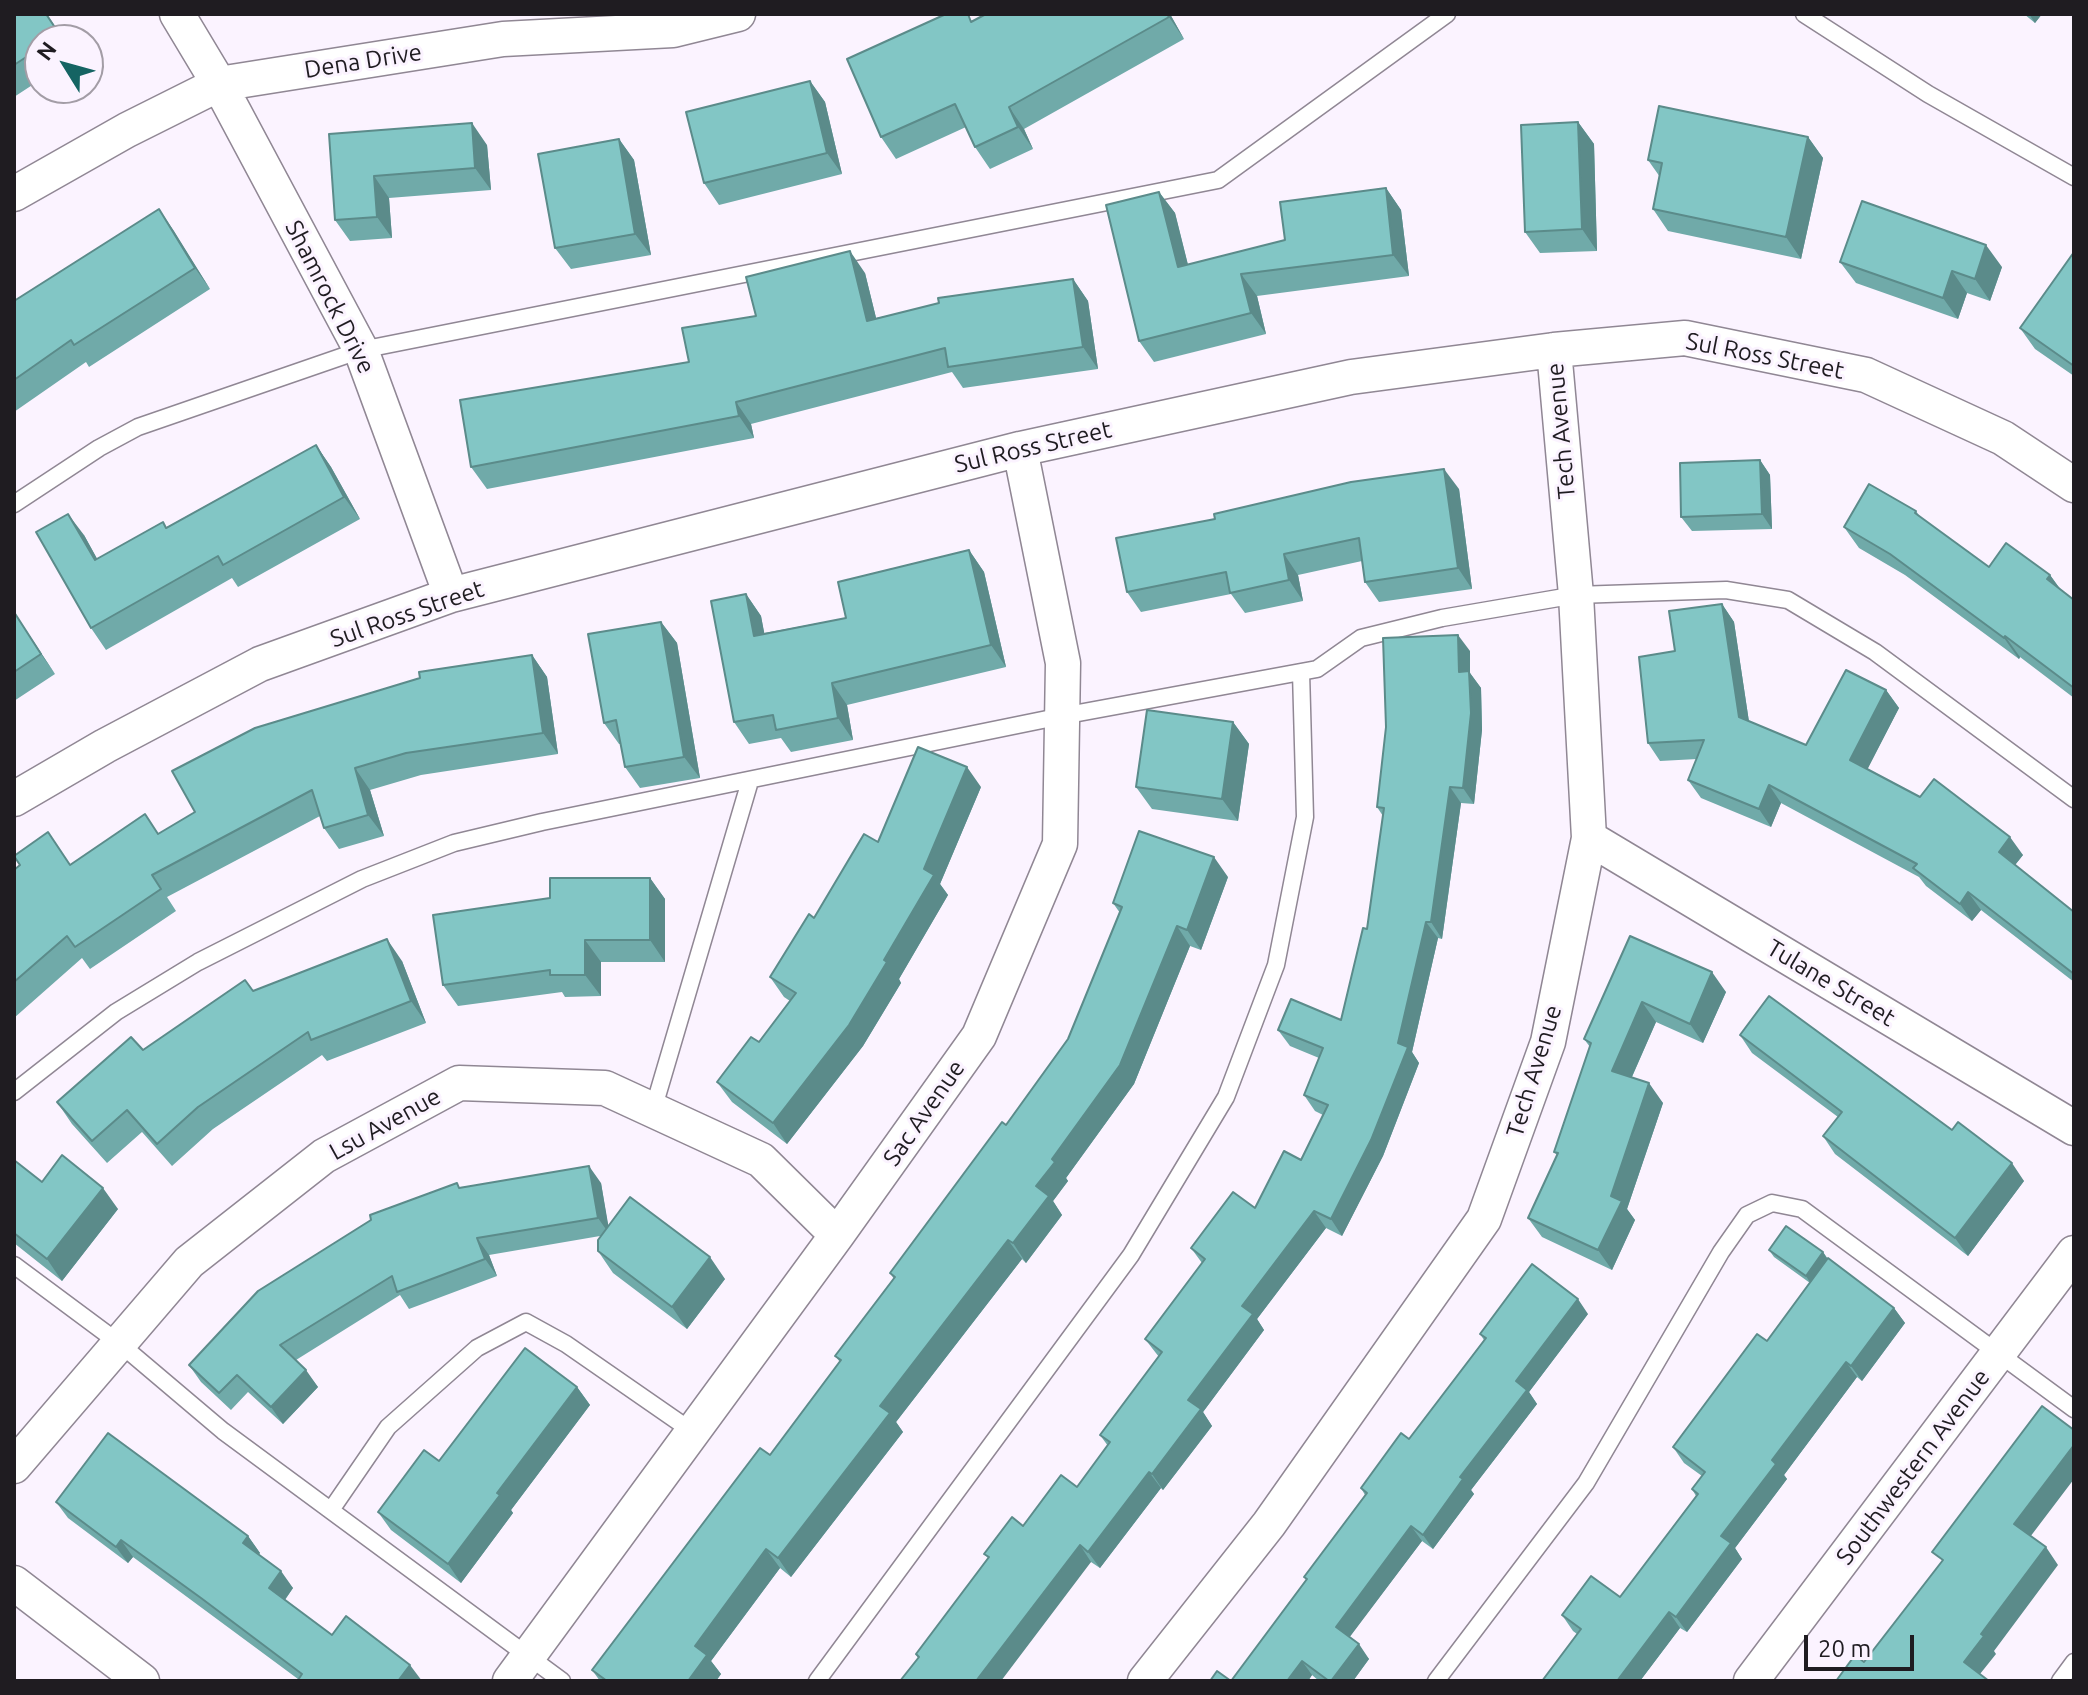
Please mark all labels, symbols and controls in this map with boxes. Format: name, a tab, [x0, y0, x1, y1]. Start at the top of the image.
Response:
north arrow	[24, 24, 104, 104]
text: N	[31, 36, 61, 65]
street label: Dena Drive	[302, 38, 424, 84]
street label: Shamrock Drive	[279, 216, 381, 378]
street label: Sul Ross Street	[1684, 327, 1846, 385]
street label: Tech Avenue	[1541, 362, 1581, 500]
street label: Sul Ross Street	[952, 415, 1114, 479]
street label: Sul Ross Street	[327, 574, 487, 654]
street label: Tulane Street	[1762, 933, 1900, 1033]
street label: Tech Avenue	[1500, 1001, 1568, 1141]
street label: Sac Avenue	[877, 1055, 971, 1171]
street label: Lsu Avenue	[324, 1082, 446, 1166]
street label: Southwestern Avenue	[1830, 1364, 1996, 1570]
scale bar	[1808, 1619, 1918, 1669]
text: 20 m	[1818, 1635, 1871, 1662]

